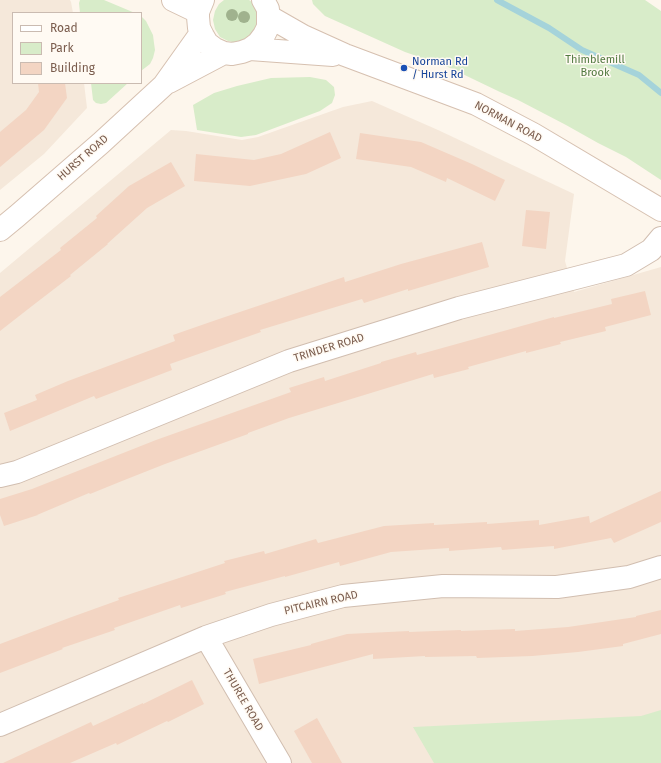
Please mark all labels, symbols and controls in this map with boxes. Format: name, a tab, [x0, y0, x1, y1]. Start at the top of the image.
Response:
legend	[12, 12, 142, 84]
text: Road	[50, 21, 78, 35]
text: Park	[50, 41, 74, 55]
park label: Thimblemill Brook	[565, 53, 625, 79]
place label: Norman Rd / Hurst Rd	[412, 55, 468, 81]
text: Building	[50, 61, 95, 75]
marker: Norman Rd / Hurst Rd	[399, 63, 409, 73]
street label: NORMAN ROAD	[472, 99, 544, 145]
street label: HURST ROAD	[55, 132, 111, 184]
street label: TRINDER ROAD	[292, 331, 366, 365]
street label: PITCAIRN ROAD	[283, 588, 359, 618]
street label: THUREE ROAD	[220, 667, 266, 733]

